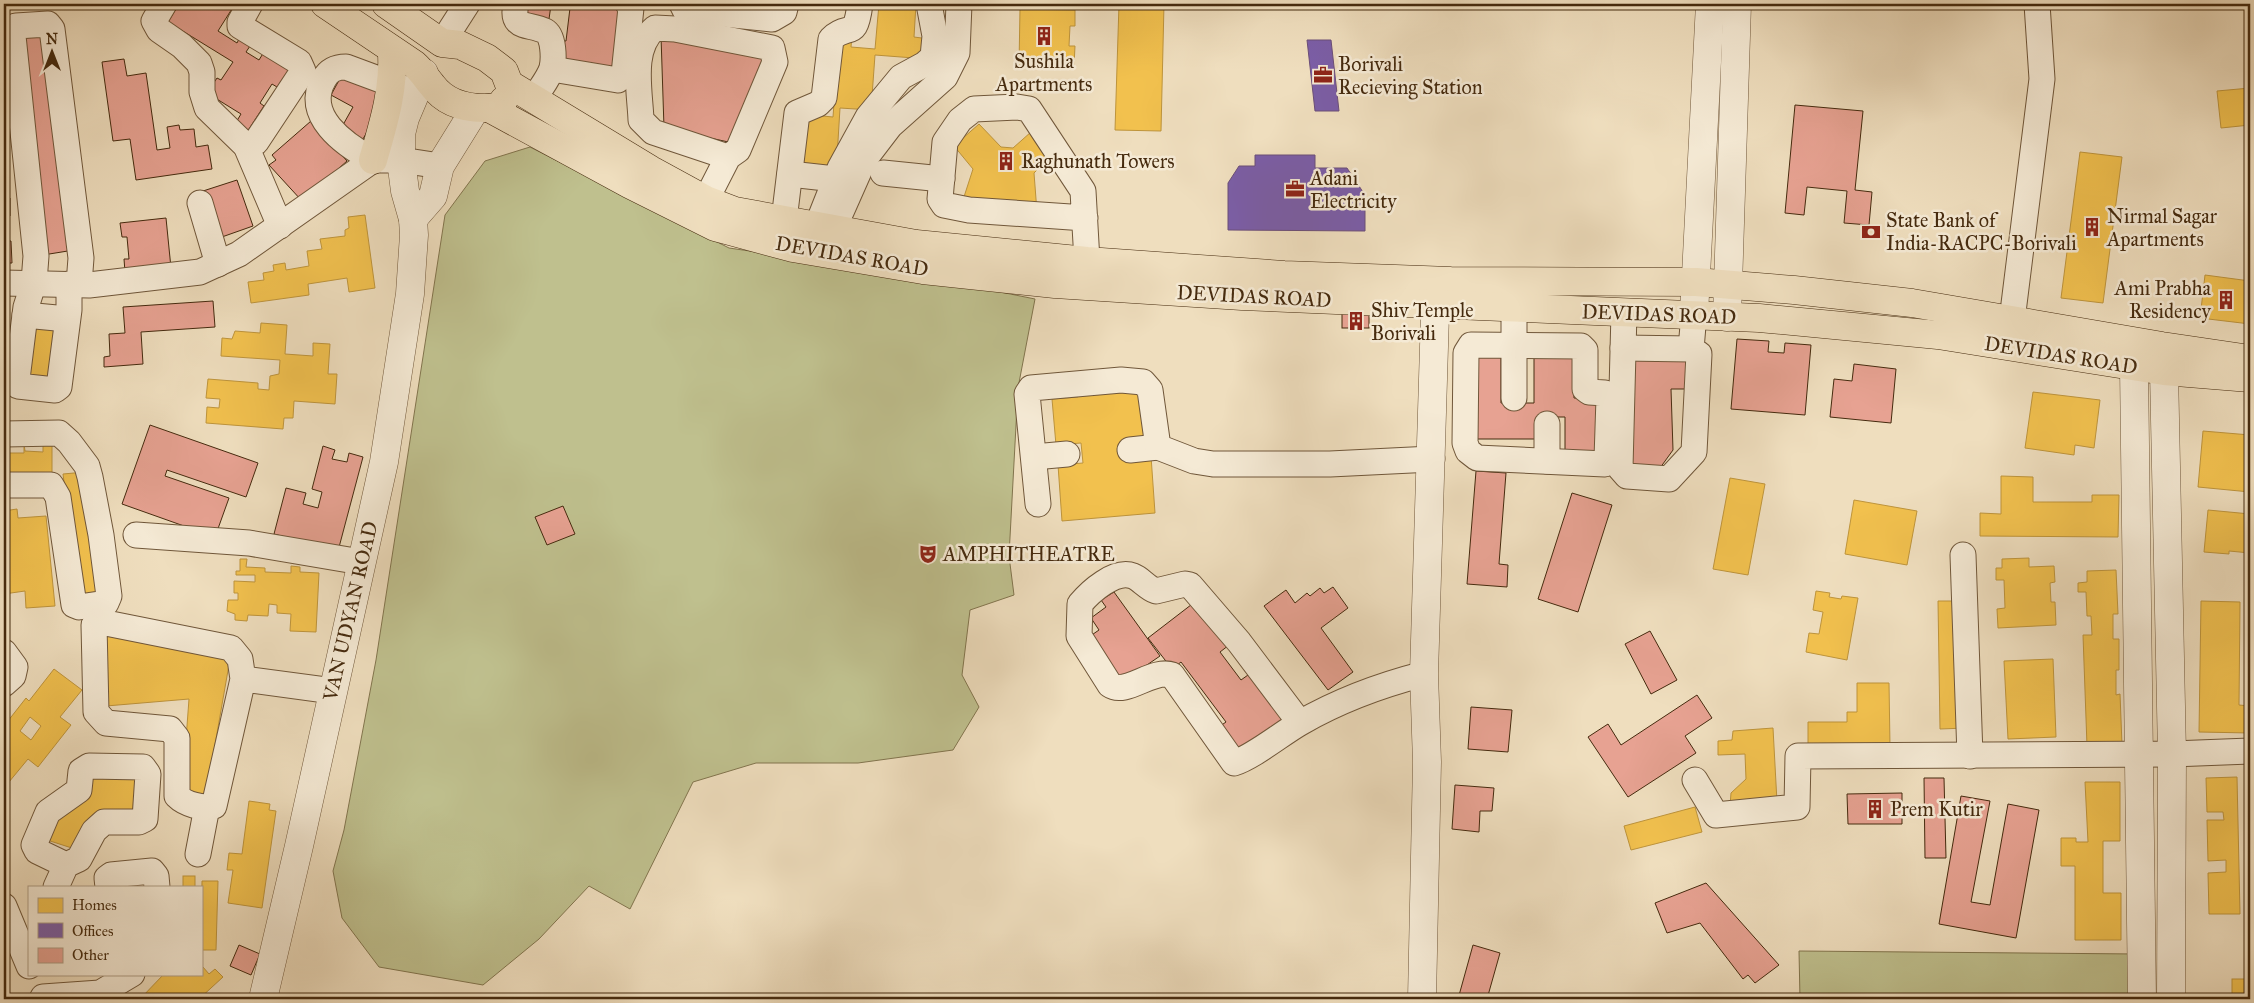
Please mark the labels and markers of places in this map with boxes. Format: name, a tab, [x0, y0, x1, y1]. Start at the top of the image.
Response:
building icon: Sushila Apartments	[1033, 25, 1055, 47]
place label: Sushila Apartments	[995, 49, 1092, 96]
place label: Borivali Recieving Station	[1338, 52, 1483, 100]
office icon: Borivali Recieving Station	[1312, 64, 1334, 86]
place label: Raghunath Towers	[1021, 149, 1175, 174]
building icon: Raghunath Towers	[995, 150, 1017, 172]
place label: Adani Electricity	[1309, 166, 1397, 213]
office icon: Adani Electricity	[1284, 178, 1306, 200]
place label: Nirmal Sagar Apartments	[2106, 204, 2218, 251]
place label: State Bank of India-RACPC-Borivali	[1886, 208, 2077, 255]
building icon: Nirmal Sagar Apartments	[2081, 216, 2103, 238]
bank icon: State Bank of India-RACPC-Borivali	[1860, 221, 1882, 243]
place label: Ami Prabha Residency	[2113, 276, 2212, 323]
building icon: Ami Prabha Residency	[2215, 289, 2237, 311]
place label: Shiv Temple Borivali	[1371, 298, 1474, 345]
building icon: Shiv Temple Borivali	[1345, 310, 1367, 332]
place label: AMPHITHEATRE	[942, 542, 1115, 566]
theatre icon: AMPHITHEATRE	[917, 543, 939, 565]
place label: Prem Kutir	[1890, 797, 1983, 821]
building icon: Prem Kutir	[1864, 798, 1886, 820]

